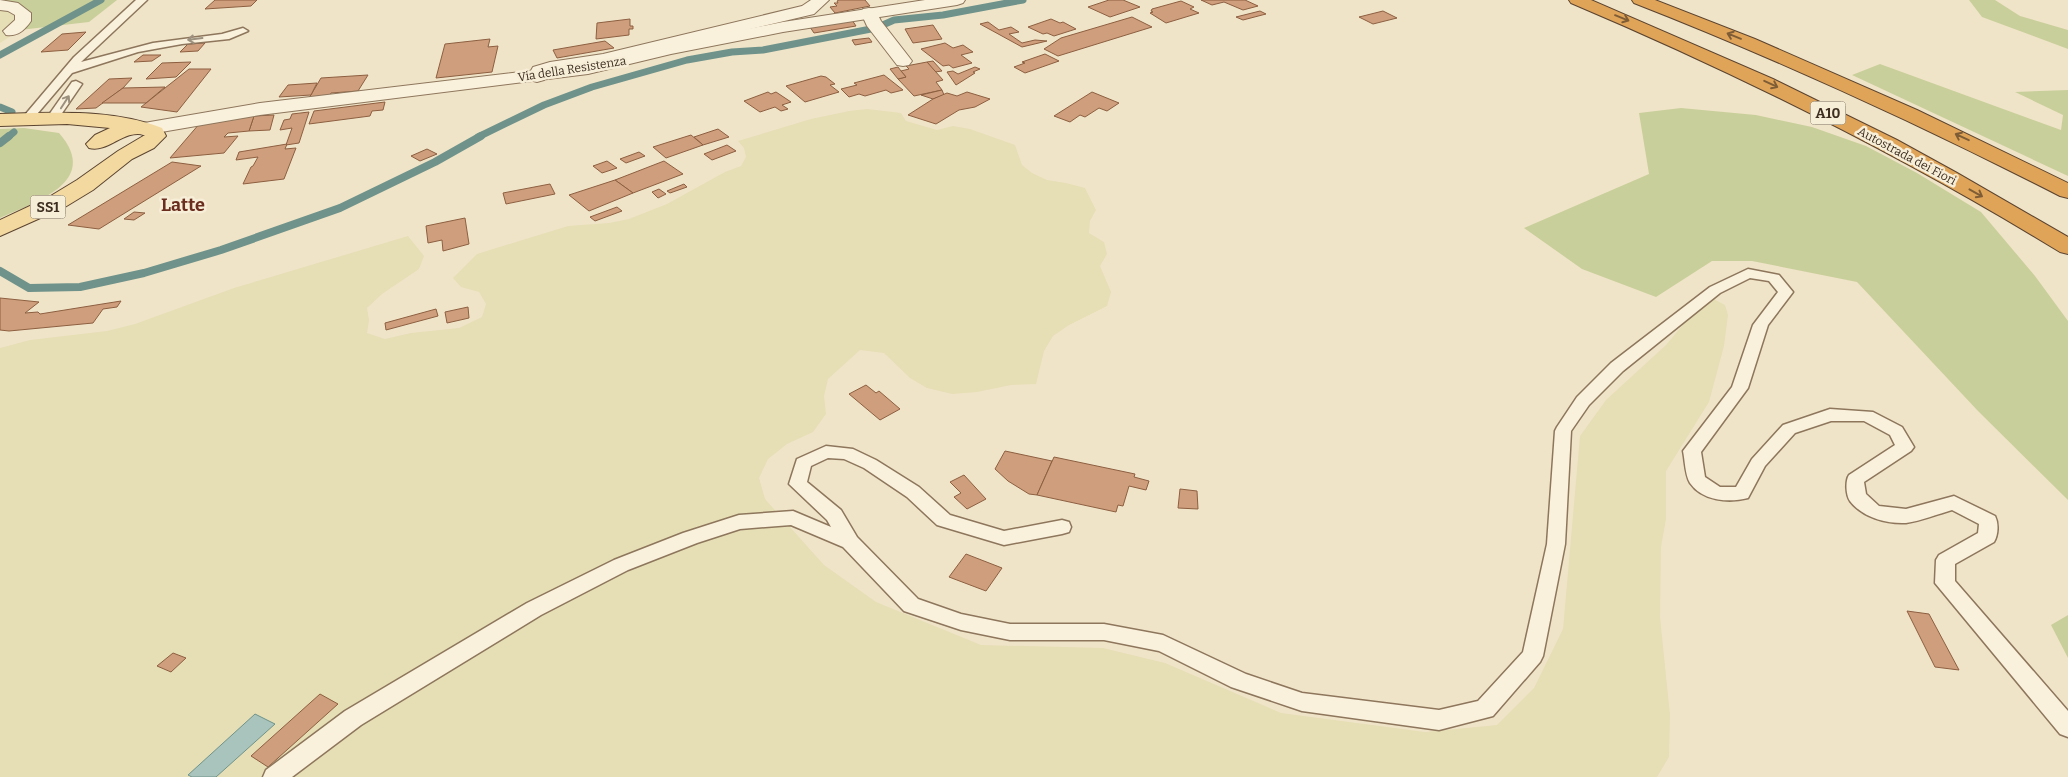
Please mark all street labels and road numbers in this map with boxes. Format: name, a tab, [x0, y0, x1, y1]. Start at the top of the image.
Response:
street label: Via della Resistenza	[517, 53, 628, 84]
road number: A10	[1810, 102, 1846, 125]
street label: Autostrada dei Fiori	[1855, 124, 1959, 188]
road number: SS1	[30, 196, 66, 218]

